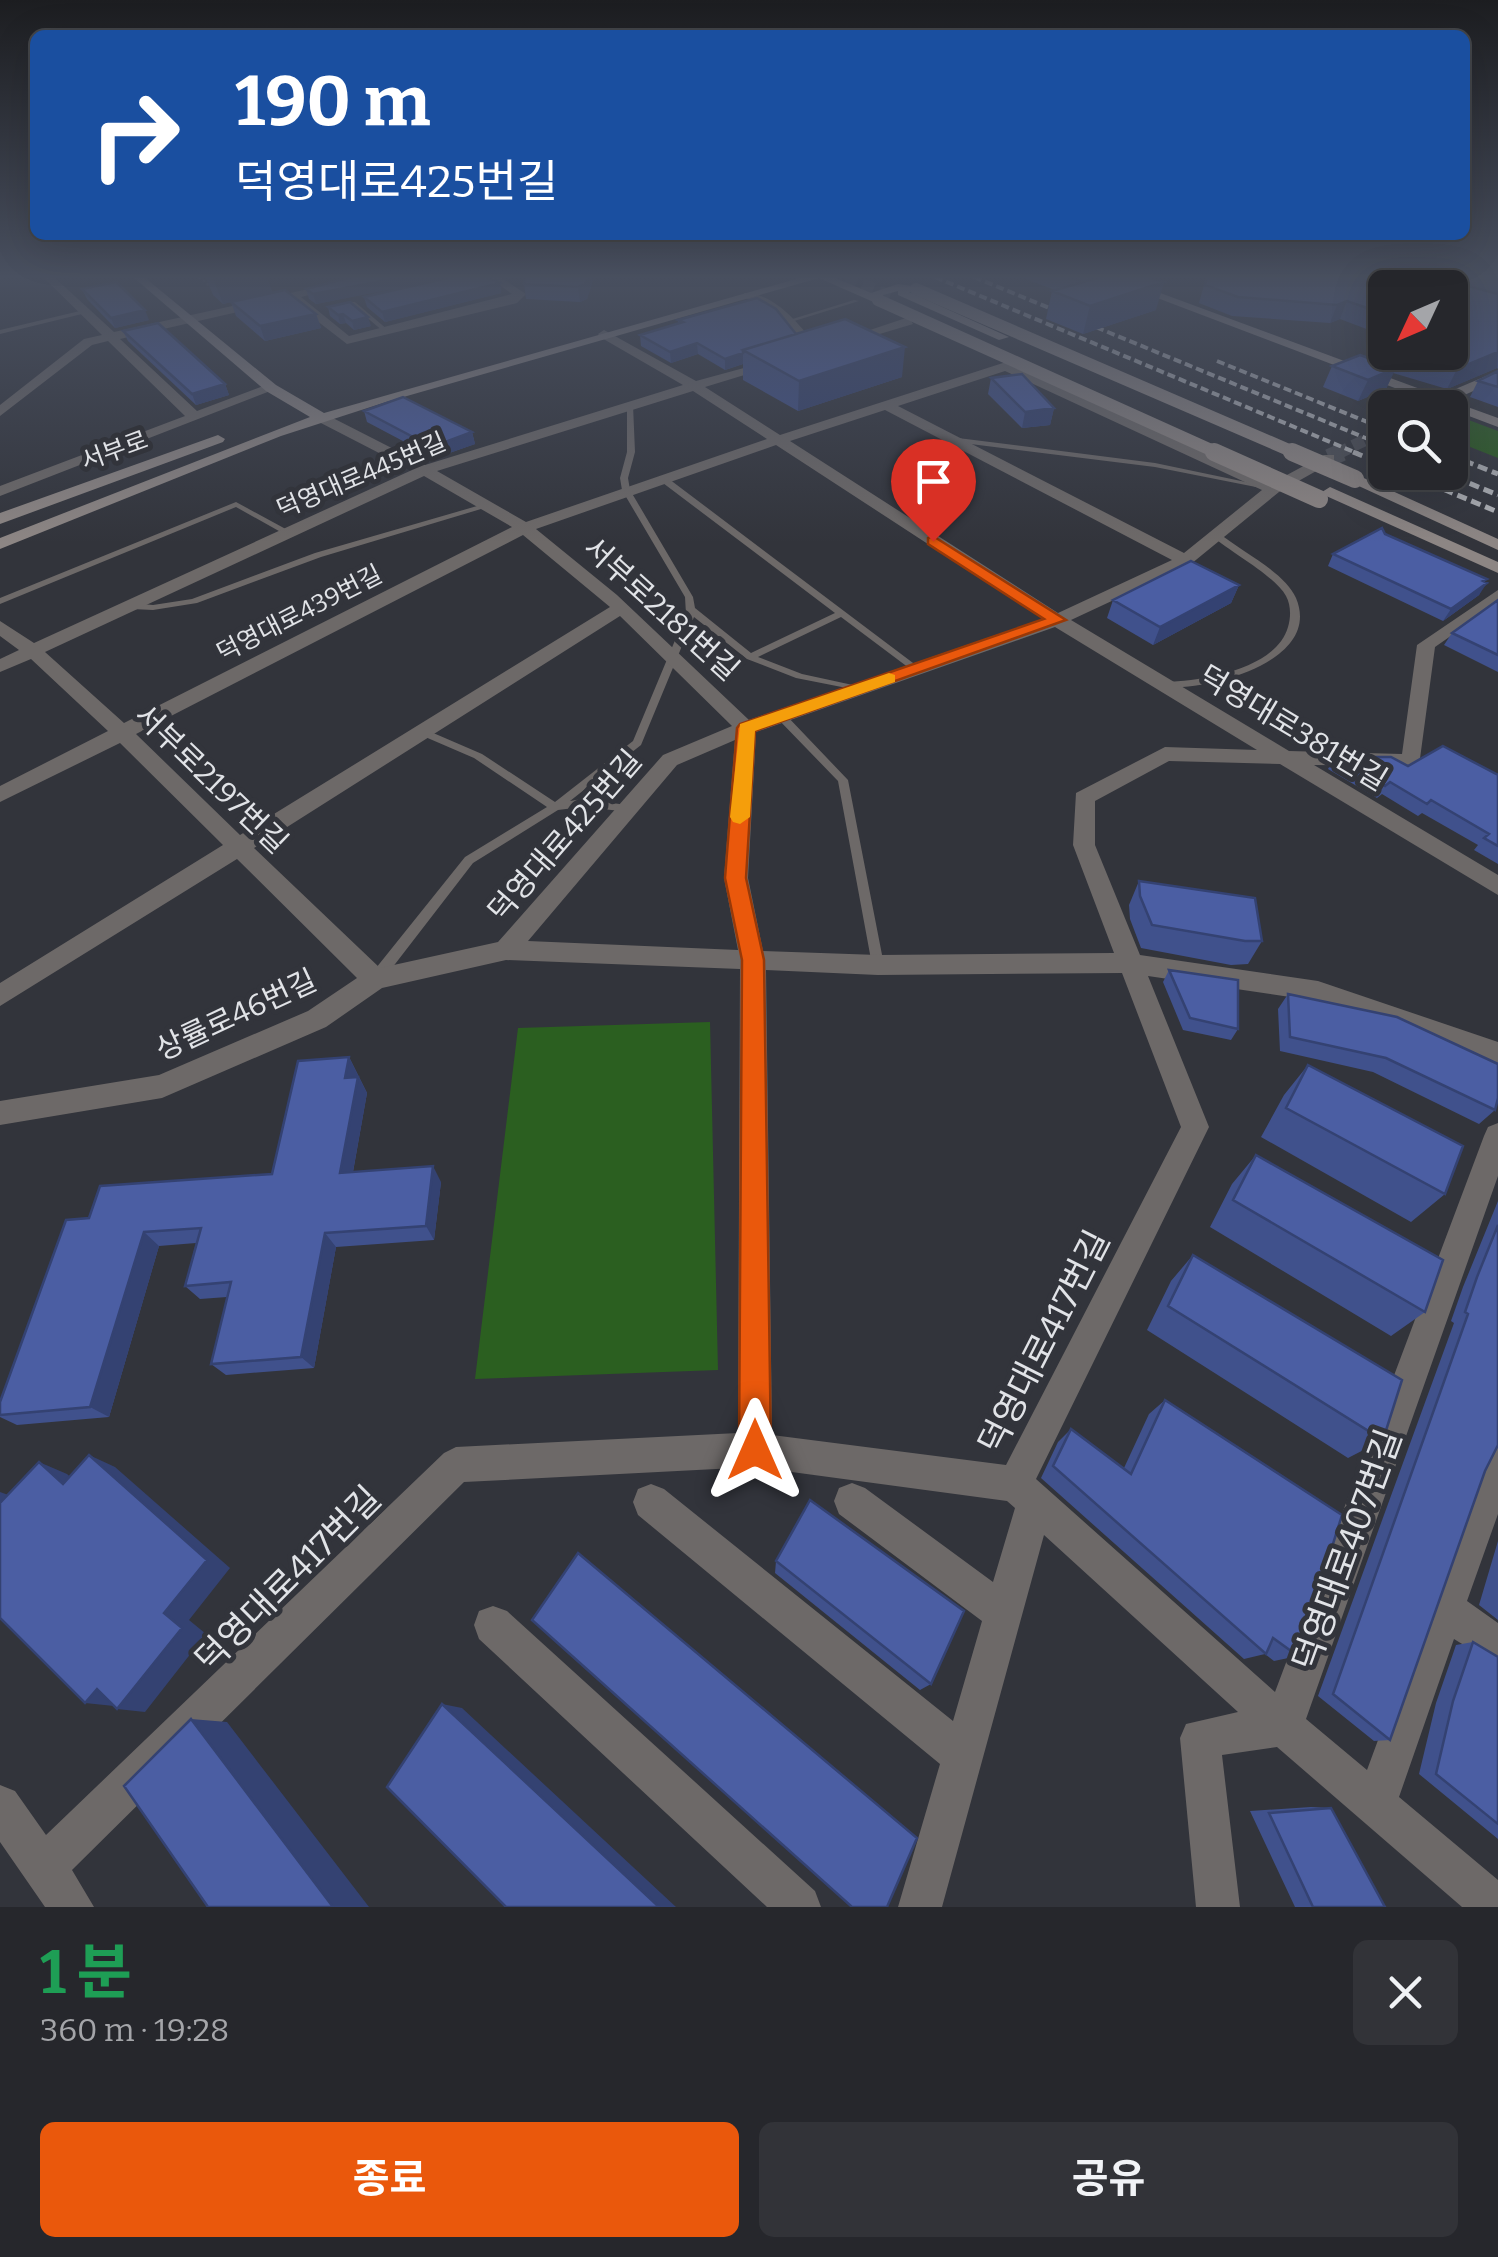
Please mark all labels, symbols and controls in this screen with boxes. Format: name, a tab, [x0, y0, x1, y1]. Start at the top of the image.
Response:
text: 190 m	[235, 60, 430, 144]
icon: right	[70, 70, 200, 200]
text: 덕영대로425번길	[235, 155, 558, 209]
north arrow	[1368, 270, 1468, 370]
map controls	[1368, 270, 1468, 490]
button: search	[1368, 390, 1468, 490]
street label: 서부로	[77, 425, 152, 477]
street label: 덕영대로445번길	[272, 427, 450, 525]
pin	[891, 439, 976, 542]
icon: arrive	[906, 454, 961, 509]
street label: 서부로2181번길	[576, 530, 746, 688]
street label: 덕영대로439번길	[212, 559, 387, 668]
street label: 덕영대로381번길	[1192, 658, 1394, 798]
street label: 서부로2197번길	[127, 697, 295, 861]
street label: 덕영대로425번길	[481, 743, 649, 929]
street label: 상률로46번길	[150, 962, 322, 1068]
street label: 덕영대로417번길	[970, 1223, 1118, 1461]
position arrow	[703, 1398, 807, 1502]
street label: 덕영대로407번길	[1284, 1424, 1410, 1676]
street label: 덕영대로417번길	[187, 1478, 389, 1680]
text: 1 분	[40, 1937, 132, 2009]
button: close	[1353, 1940, 1458, 2045]
text: 360 m · 19:28	[40, 2011, 229, 2049]
button: 종료	[40, 2122, 739, 2237]
button: 공유	[759, 2122, 1458, 2237]

